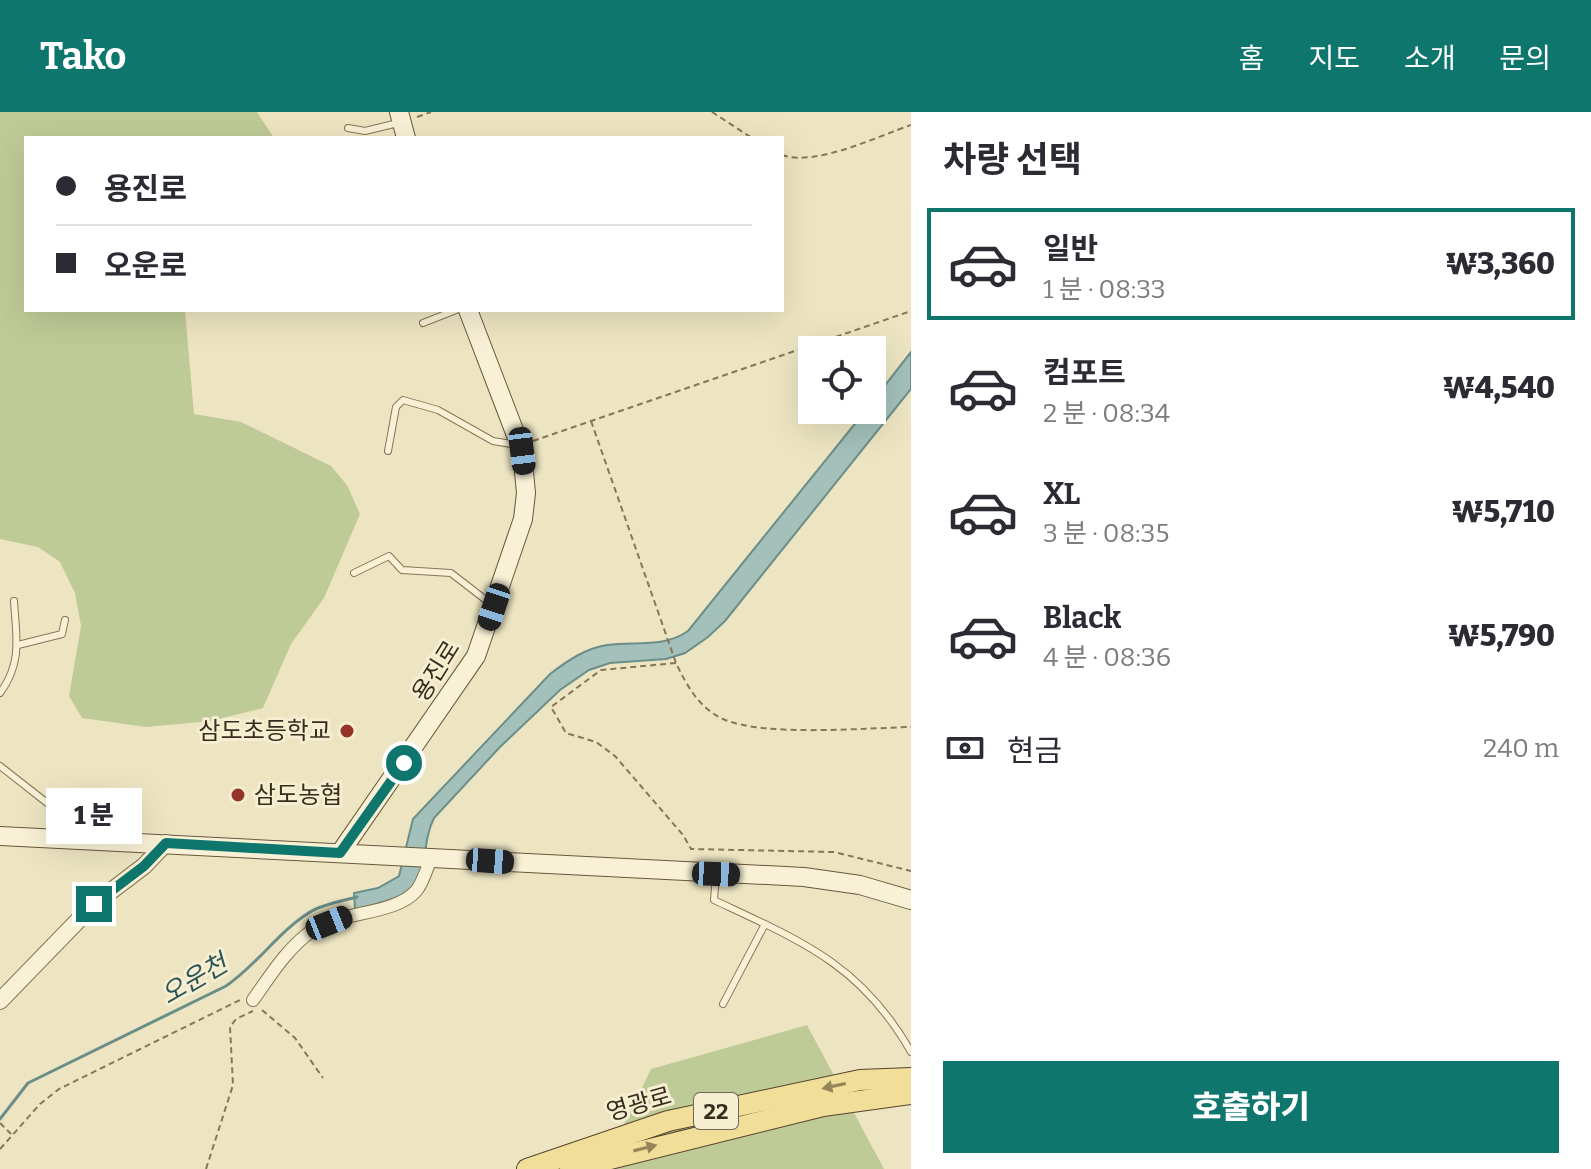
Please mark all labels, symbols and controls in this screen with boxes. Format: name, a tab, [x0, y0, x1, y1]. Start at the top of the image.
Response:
text: Tako	[40, 33, 126, 79]
text: 홈	[1239, 42, 1264, 75]
text: 지도	[1308, 42, 1360, 75]
text: 소개	[1404, 42, 1455, 75]
text: 문의	[1499, 42, 1551, 75]
text: 차량 선택	[943, 138, 1082, 182]
text: 용진로	[104, 171, 187, 207]
icon: car	[947, 228, 1019, 300]
text: 일반	[1043, 231, 1098, 267]
text: ₩3,360	[1446, 246, 1555, 282]
text: 오운로	[104, 248, 187, 284]
text: 1 분 · 08:33	[1043, 274, 1166, 305]
map controls	[798, 336, 886, 424]
button: locate	[798, 336, 886, 424]
icon: car	[947, 352, 1019, 424]
text: 컴포트	[1043, 355, 1126, 391]
text: ₩4,540	[1443, 370, 1555, 406]
text: 2 분 · 08:34	[1043, 398, 1170, 429]
car	[507, 426, 537, 476]
icon: car	[947, 476, 1019, 548]
text: XL	[1043, 476, 1080, 512]
text: ₩5,710	[1452, 494, 1555, 530]
text: 3 분 · 08:35	[1043, 518, 1169, 549]
car	[475, 580, 513, 634]
icon: car	[947, 600, 1019, 672]
text: Black	[1043, 600, 1121, 636]
text: ₩5,790	[1448, 618, 1555, 654]
street label: 용진로	[407, 635, 465, 707]
text: 4 분 · 08:36	[1043, 642, 1171, 673]
place label: 삼도초등학교	[199, 717, 331, 745]
marker: 삼도초등학교	[338, 722, 356, 740]
icon: cash	[943, 726, 987, 770]
text: 현금	[1007, 733, 1062, 769]
text: 240 m	[1483, 733, 1559, 764]
route start	[386, 745, 422, 781]
place label: 삼도농협	[254, 781, 342, 809]
marker: 삼도농협	[229, 786, 247, 804]
callout: 1 분	[46, 788, 142, 844]
text: 1 분	[74, 800, 114, 831]
car	[465, 847, 515, 875]
car	[692, 861, 740, 887]
route end	[76, 886, 112, 922]
car	[302, 903, 356, 943]
water label: 오운천	[155, 947, 236, 1011]
button: 호출하기	[943, 1061, 1559, 1153]
one-way arrow	[821, 1080, 846, 1093]
street label: 영광로	[603, 1081, 675, 1127]
road number: 22	[694, 1093, 738, 1129]
one-way arrow	[633, 1141, 658, 1153]

